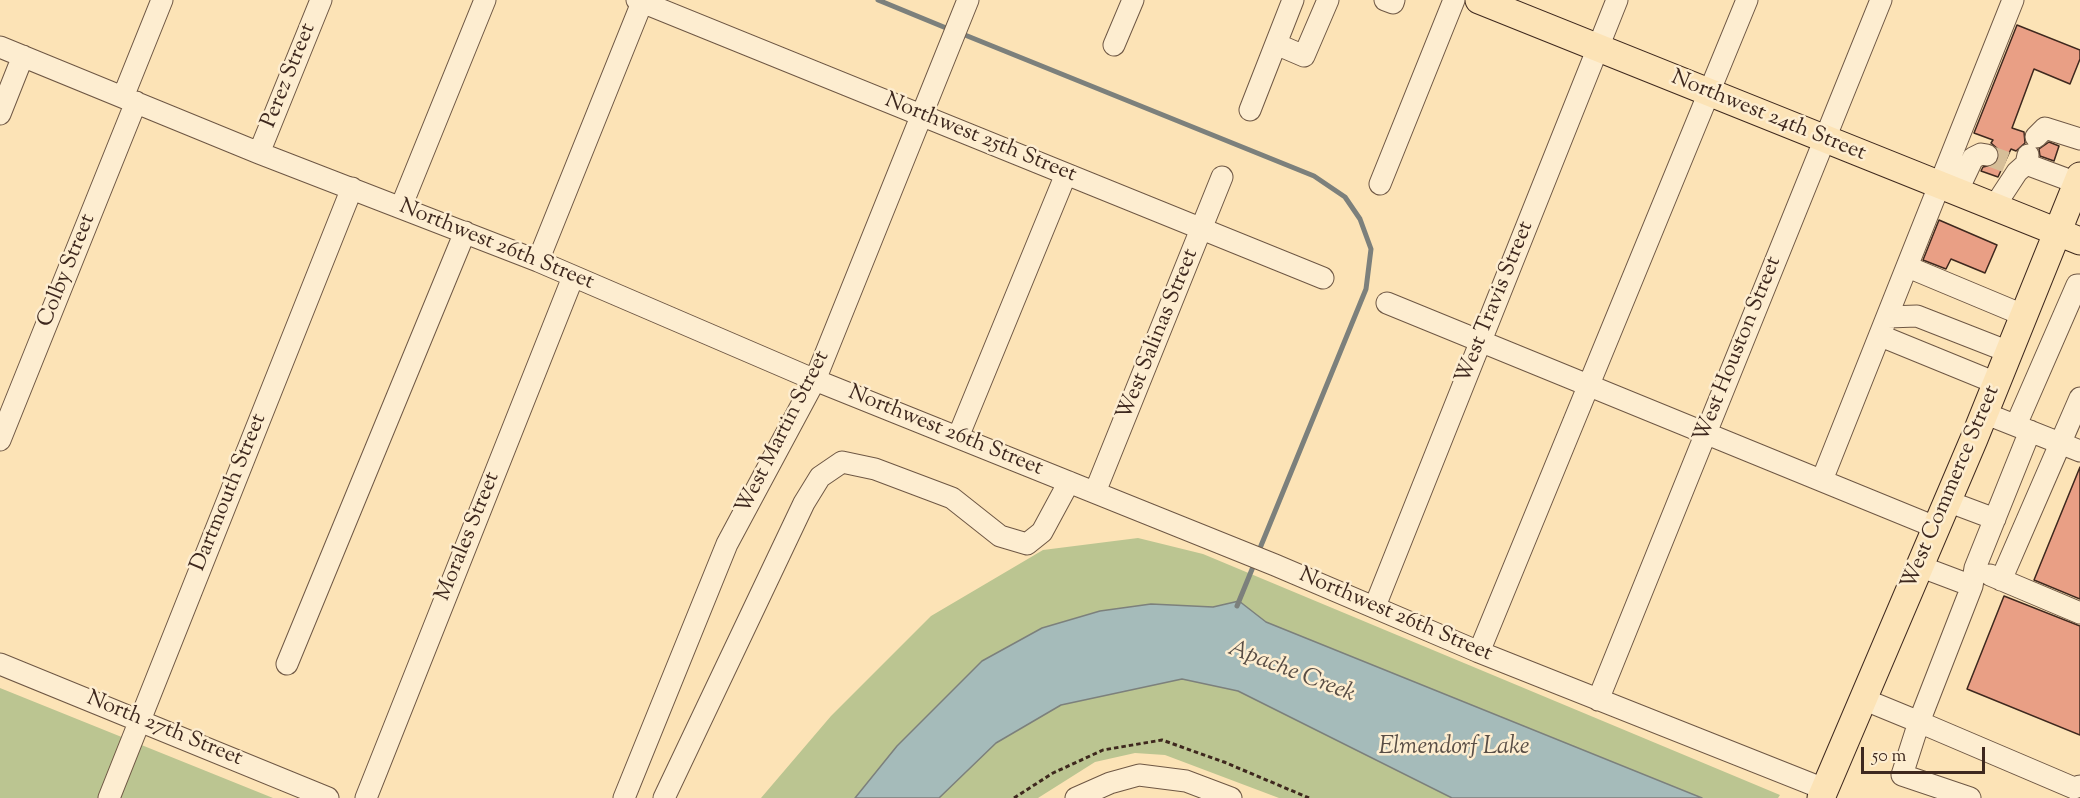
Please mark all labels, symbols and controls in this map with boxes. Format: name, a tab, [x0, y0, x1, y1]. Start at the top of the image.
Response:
street label: Perez Street	[257, 20, 323, 132]
street label: Northwest 24th Street	[1667, 66, 1869, 168]
street label: Northwest 25th Street	[880, 88, 1080, 190]
street label: Northwest 26th Street	[395, 195, 597, 297]
street label: Colby Street	[33, 211, 103, 331]
street label: West Travis Street	[1451, 218, 1541, 388]
street label: West Salinas Street	[1113, 246, 1205, 424]
street label: West Houston Street	[1690, 253, 1788, 447]
street label: West Martin Street	[731, 347, 837, 519]
street label: Northwest 26th Street	[844, 381, 1046, 483]
street label: West Commerce Street	[1897, 382, 2007, 594]
street label: Dartmouth Street	[186, 410, 274, 576]
street label: Morales Street	[431, 469, 507, 605]
street label: Northwest 26th Street	[1294, 563, 1496, 669]
water label: Apache Creek	[1223, 636, 1359, 710]
street label: North 27th Street	[82, 687, 246, 773]
water label: Elmendorf Lake	[1378, 735, 1530, 763]
scale bar	[1864, 735, 1988, 773]
text: 50 m	[1872, 744, 1906, 770]

